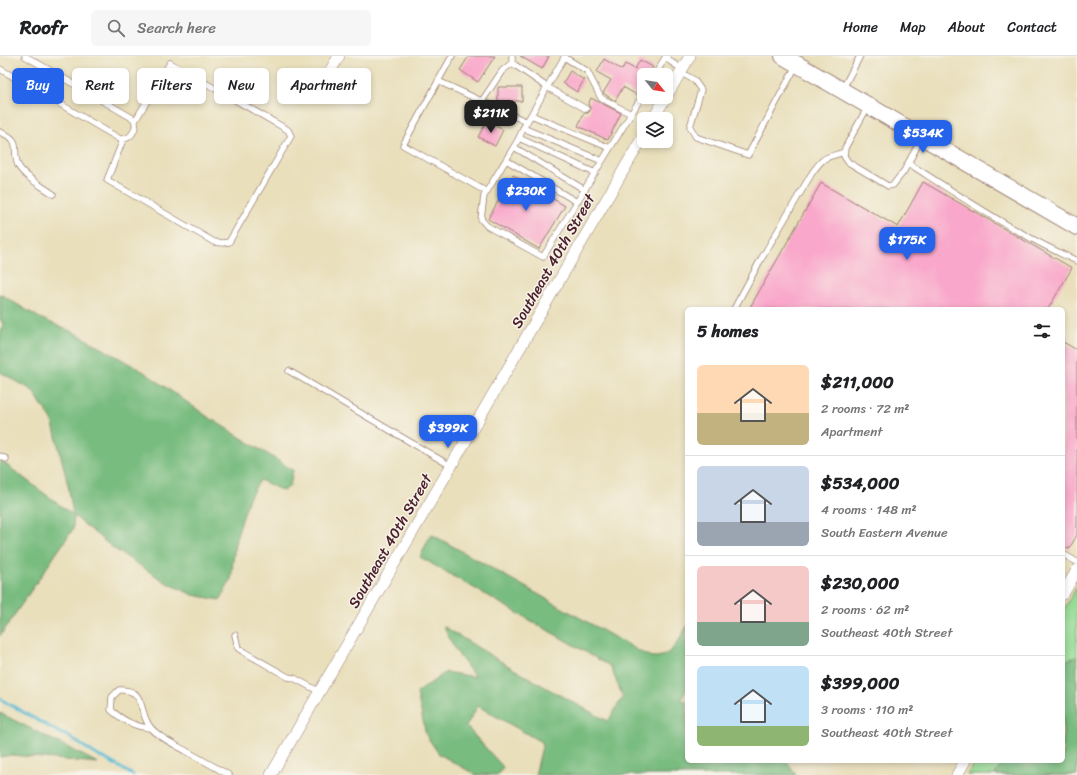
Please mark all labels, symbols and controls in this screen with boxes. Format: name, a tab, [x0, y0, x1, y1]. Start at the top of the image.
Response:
search box	[91, 10, 371, 46]
text: Roofr	[20, 11, 67, 44]
text: Search here	[137, 15, 216, 41]
text: Home	[843, 15, 878, 40]
text: Map	[900, 15, 926, 40]
text: About	[948, 15, 985, 40]
text: Contact	[1007, 15, 1057, 40]
icon: search	[105, 17, 127, 39]
chip: Buy	[12, 68, 64, 104]
chip: Rent	[72, 68, 129, 104]
chip: Filters	[137, 68, 206, 104]
chip: New	[214, 68, 269, 104]
chip: Apartment	[277, 68, 371, 104]
north arrow	[637, 68, 673, 104]
map controls	[637, 68, 673, 148]
pin: $211K	[463, 100, 519, 134]
text: $211K	[473, 101, 509, 124]
button: layers	[637, 112, 673, 148]
pin: $534K	[895, 120, 951, 154]
text: $534K	[903, 121, 943, 144]
pin: $230K	[498, 178, 554, 212]
text: $230K	[506, 179, 546, 202]
street label: Southeast 40th Street	[504, 188, 603, 333]
pin: $175K	[879, 227, 935, 261]
text: $175K	[888, 228, 926, 251]
text: 5 homes	[697, 316, 758, 346]
icon: filters	[1031, 320, 1053, 342]
text: $211,000	[821, 367, 894, 397]
icon: home	[729, 381, 777, 429]
text: 2 rooms · 72 m²	[821, 397, 909, 420]
pin: $399K	[420, 415, 476, 449]
text: $399K	[428, 416, 468, 439]
text: Apartment	[821, 420, 882, 443]
street label: Southeast 40th Street	[341, 468, 440, 613]
text: $534,000	[821, 468, 900, 498]
icon: home	[729, 482, 777, 530]
text: 4 rooms · 148 m²	[821, 498, 917, 521]
text: South Eastern Avenue	[821, 521, 948, 544]
text: $230,000	[821, 568, 899, 598]
icon: home	[729, 582, 777, 630]
text: 2 rooms · 62 m²	[821, 598, 909, 621]
text: Southeast 40th Street	[821, 621, 952, 644]
text: $399,000	[821, 668, 899, 698]
icon: home	[729, 682, 777, 730]
text: 3 rooms · 110 m²	[821, 698, 913, 721]
text: Southeast 40th Street	[821, 721, 952, 744]

